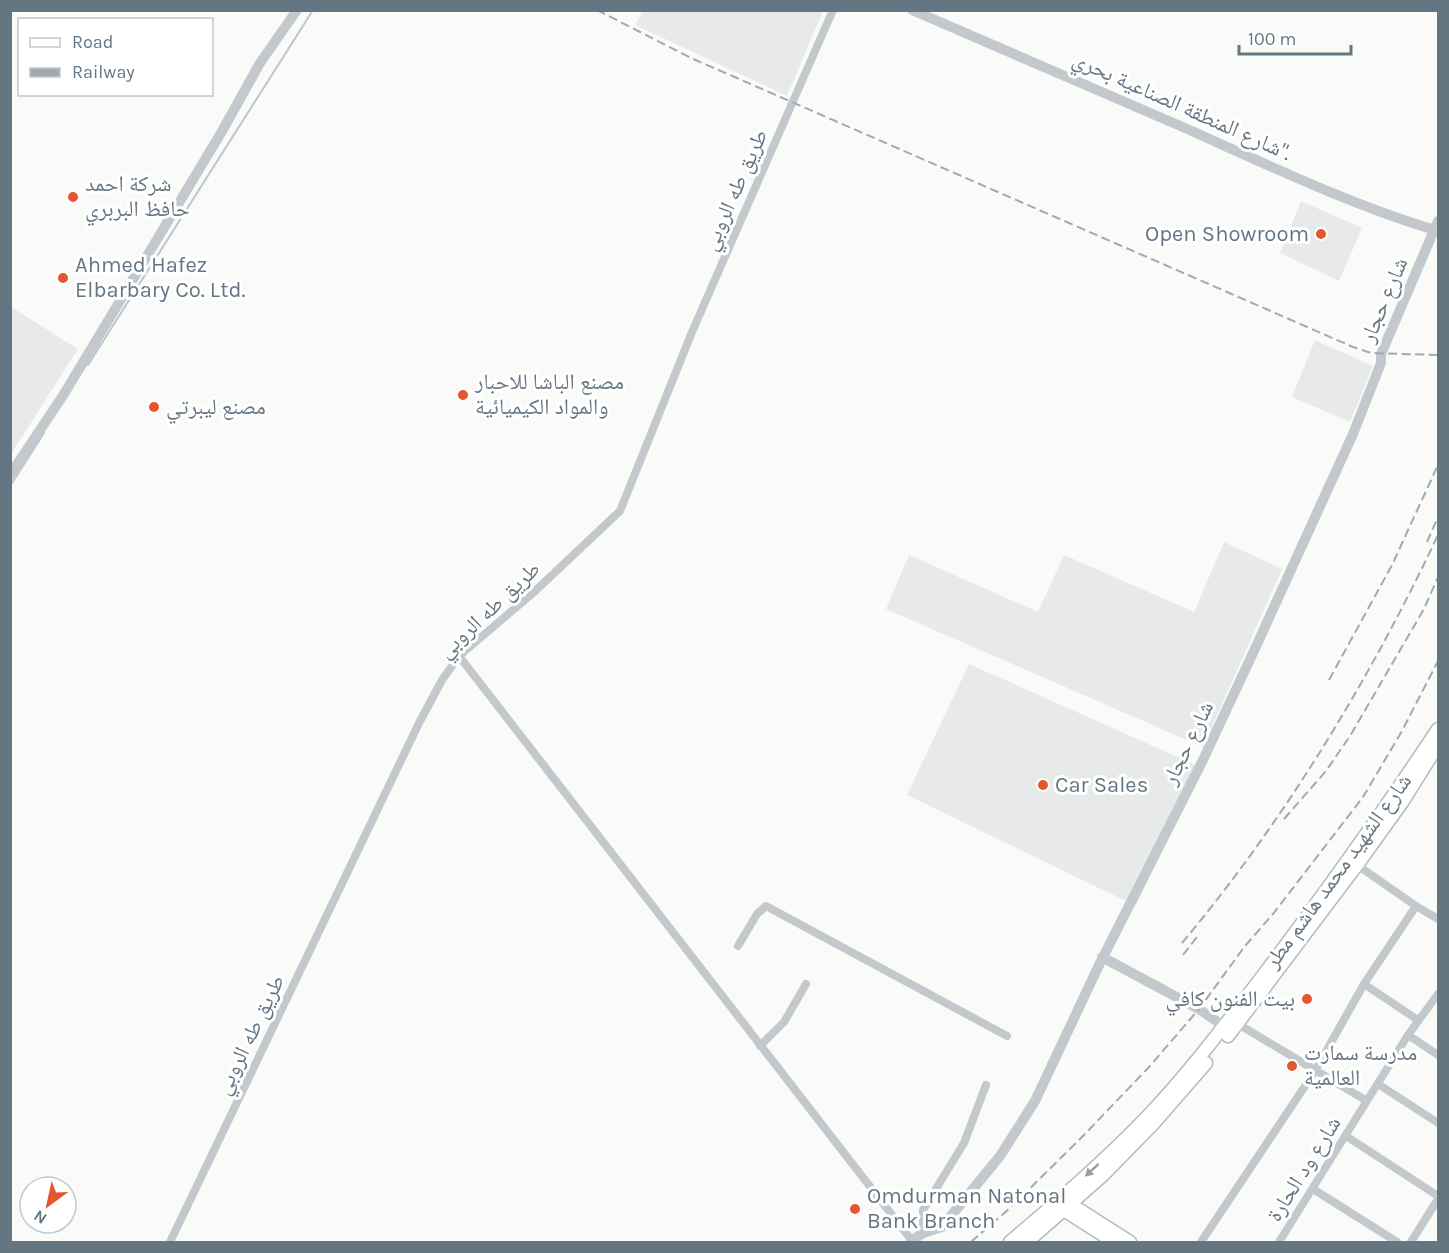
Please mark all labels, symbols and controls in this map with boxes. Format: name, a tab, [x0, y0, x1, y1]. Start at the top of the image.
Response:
legend	[18, 18, 213, 96]
scale bar	[1239, 18, 1352, 56]
text: 100 m	[1248, 28, 1296, 50]
text: Road	[72, 31, 113, 53]
street label: شارع المنطقة الصناعية بحري".	[1067, 46, 1296, 169]
text: Railway	[72, 61, 135, 83]
street label: طريق طه الروبي	[697, 125, 777, 256]
place label: شركة احمد حافظ البربري	[85, 171, 190, 226]
marker: شركة احمد حافظ البربري	[66, 190, 80, 204]
place label: Open Showroom	[1145, 221, 1309, 247]
marker: Open Showroom	[1314, 227, 1328, 241]
place label: Ahmed Hafez Elbarbary Co. Ltd.	[75, 252, 245, 303]
street label: شارع حجار	[1354, 254, 1414, 347]
marker: Ahmed Hafez Elbarbary Co. Ltd.	[56, 271, 70, 285]
place label: مصنع الباشا للاحبار والمواد الكيميائية	[474, 369, 624, 420]
marker: مصنع الباشا للاحبار والمواد الكيميائية	[456, 388, 470, 402]
place label: مصنع ليبرتي	[166, 394, 266, 424]
marker: مصنع ليبرتي	[147, 400, 161, 414]
street label: طريق طه الروبي	[433, 556, 548, 667]
street label: شارع حجار	[1156, 697, 1219, 790]
street label: شارع الشهيد محمد هاشم مطر	[1258, 769, 1418, 975]
place label: Car Sales	[1055, 772, 1148, 798]
marker: Car Sales	[1036, 778, 1050, 792]
street label: طريق طه الروبي	[210, 971, 293, 1101]
place label: بيت الفنون كافي	[1166, 986, 1295, 1016]
marker: بيت الفنون كافي	[1300, 992, 1314, 1006]
place label: مدرسة سمارت العالمية	[1304, 1040, 1417, 1091]
marker: مدرسة سمارت العالمية	[1285, 1059, 1299, 1073]
street label: شارع ود الحارة	[1261, 1112, 1347, 1226]
one-way arrow	[1084, 1163, 1099, 1177]
north arrow	[18, 1175, 78, 1235]
place label: Omdurman Natonal Bank Branch	[867, 1183, 1066, 1234]
marker: Omdurman Natonal Bank Branch	[848, 1202, 862, 1216]
text: N	[30, 1206, 50, 1228]

